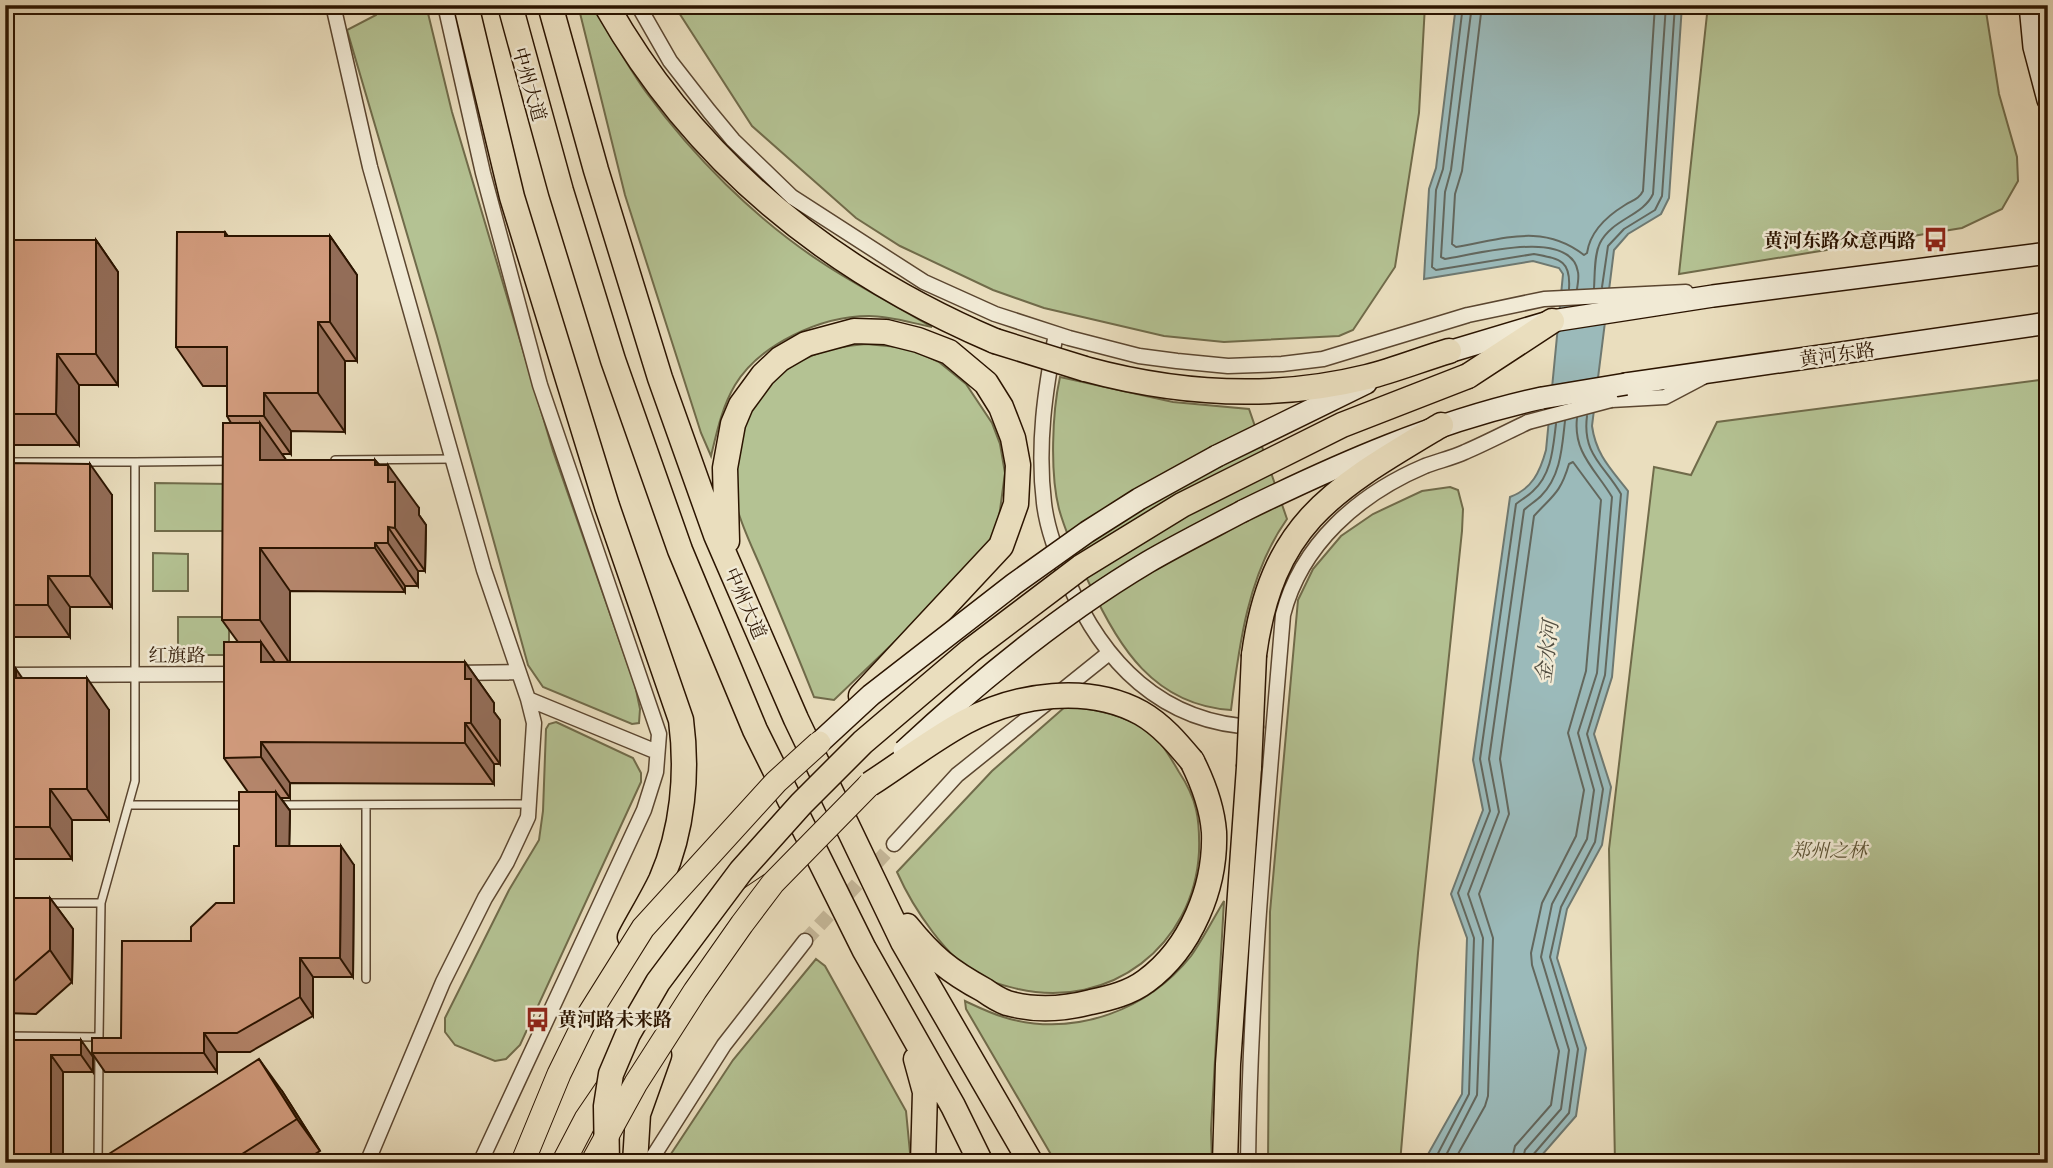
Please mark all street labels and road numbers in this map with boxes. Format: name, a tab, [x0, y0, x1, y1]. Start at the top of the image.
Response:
street label: 中州大道	[505, 44, 551, 125]
street label: 黄河东路	[1798, 338, 1877, 374]
street label: 中州大道	[717, 564, 772, 644]
street label: 红旗路	[148, 644, 206, 670]

